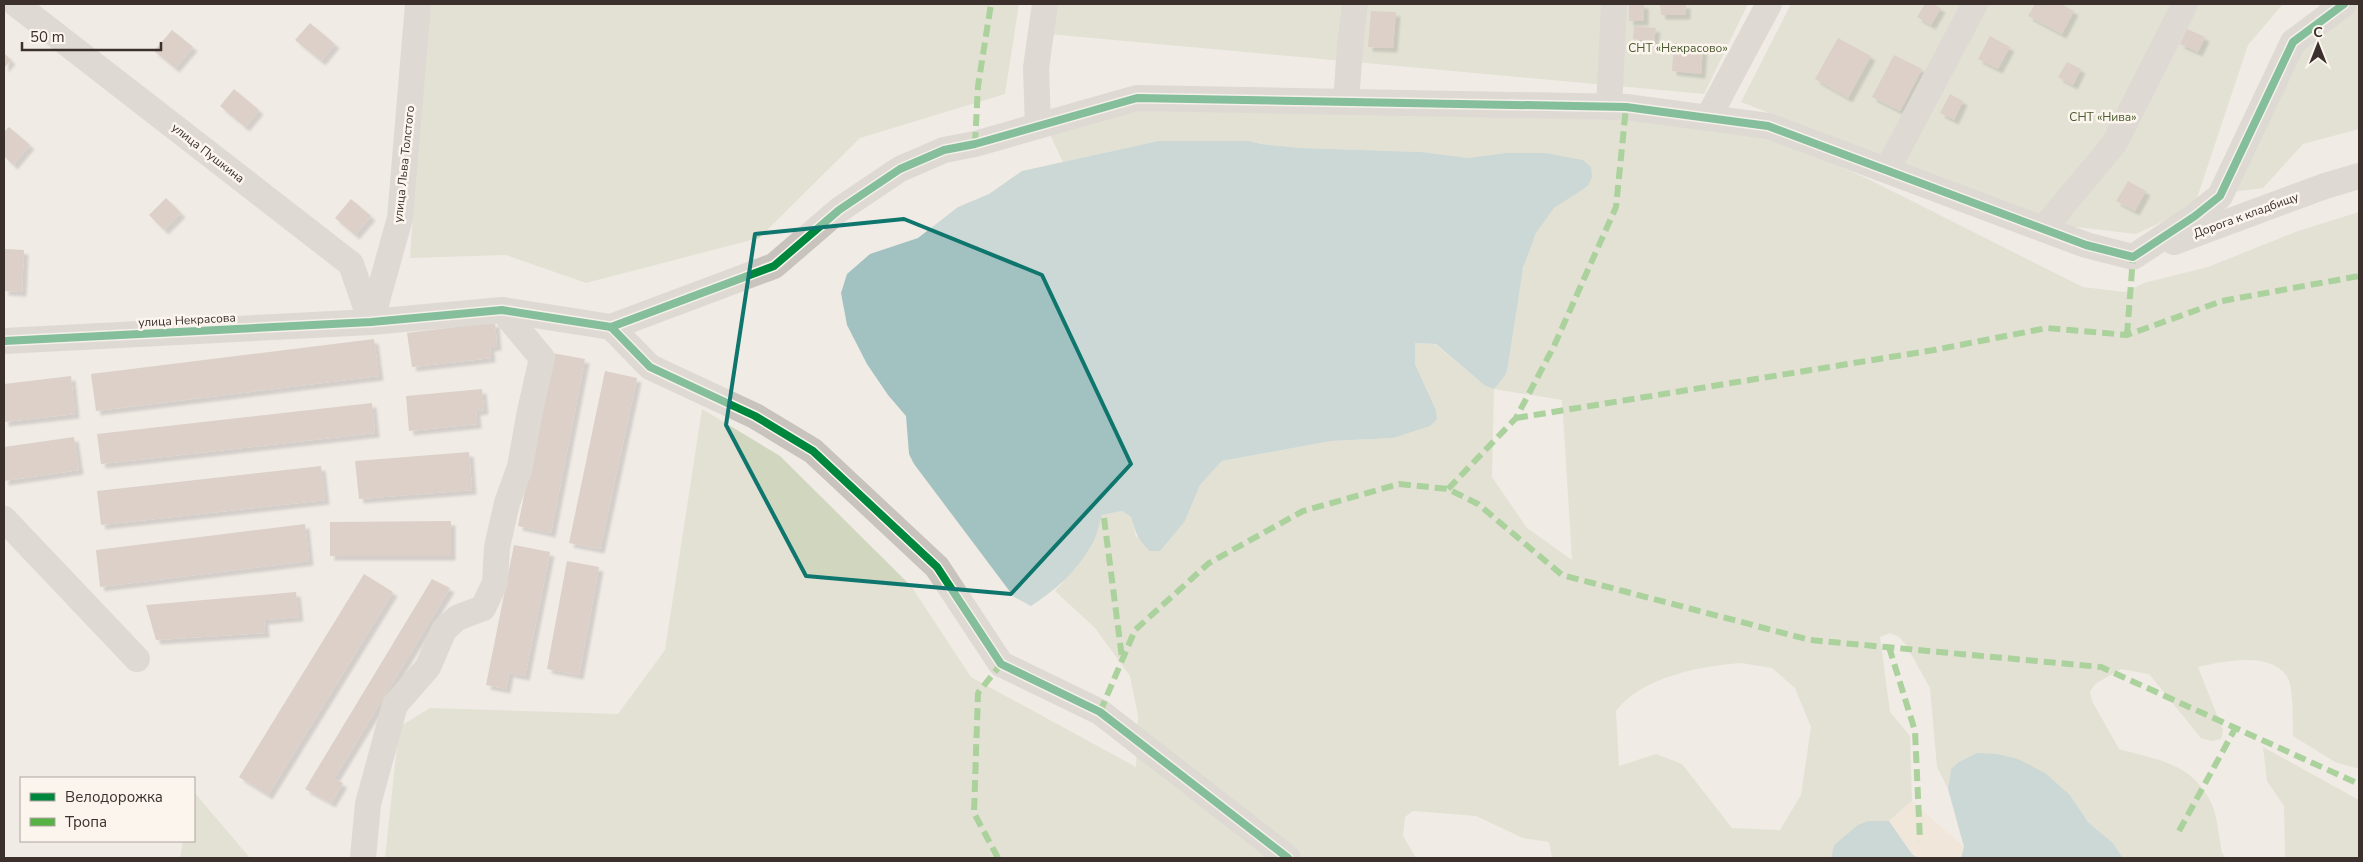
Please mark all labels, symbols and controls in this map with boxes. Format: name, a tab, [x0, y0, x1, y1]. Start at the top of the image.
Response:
scale bar	[22, 20, 161, 52]
north arrow	[2293, 20, 2343, 70]
text: С	[2313, 23, 2323, 42]
text: 50 m	[30, 27, 65, 47]
park label: СНТ «Некрасово»	[1628, 40, 1728, 56]
street label: улица Льва Толстого	[390, 104, 418, 223]
park label: СНТ «Нива»	[2069, 109, 2137, 125]
street label: улица Пушкина	[168, 120, 248, 186]
street label: Дорога к кладбищу	[2191, 188, 2302, 241]
street label: улица Некрасова	[138, 309, 236, 331]
legend	[20, 777, 195, 842]
text: Велодорожка	[65, 787, 163, 807]
text: Тропа	[65, 812, 107, 832]

